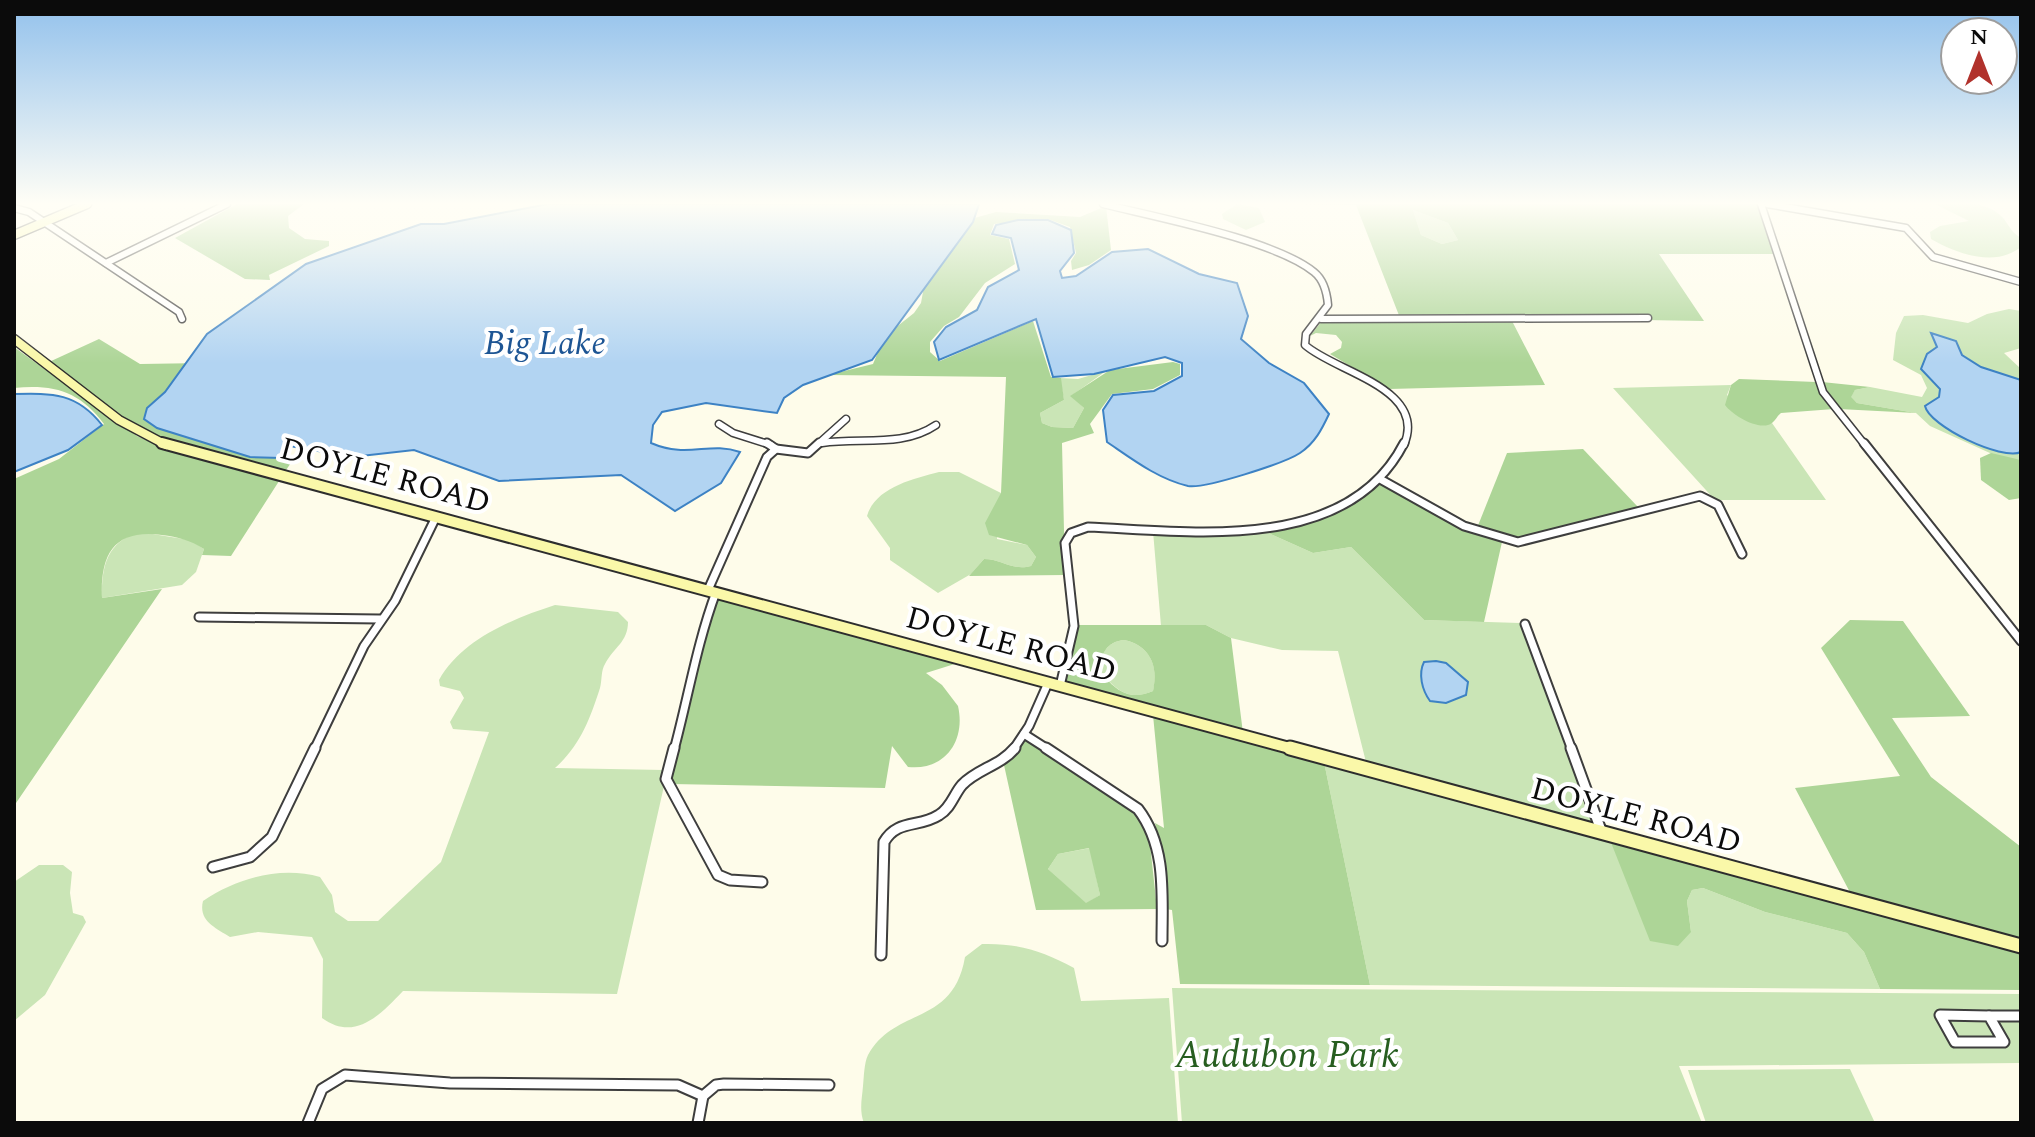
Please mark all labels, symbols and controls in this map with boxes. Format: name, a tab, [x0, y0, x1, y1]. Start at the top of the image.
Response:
north arrow	[1939, 16, 2019, 96]
text: N	[1970, 21, 1988, 54]
water label: Big Lake	[484, 318, 606, 370]
street label: DOYLE ROAD	[274, 424, 496, 528]
street label: DOYLE ROAD	[900, 593, 1122, 697]
street label: DOYLE ROAD	[1525, 764, 1747, 868]
park label: Audubon Park	[1174, 1027, 1399, 1085]

